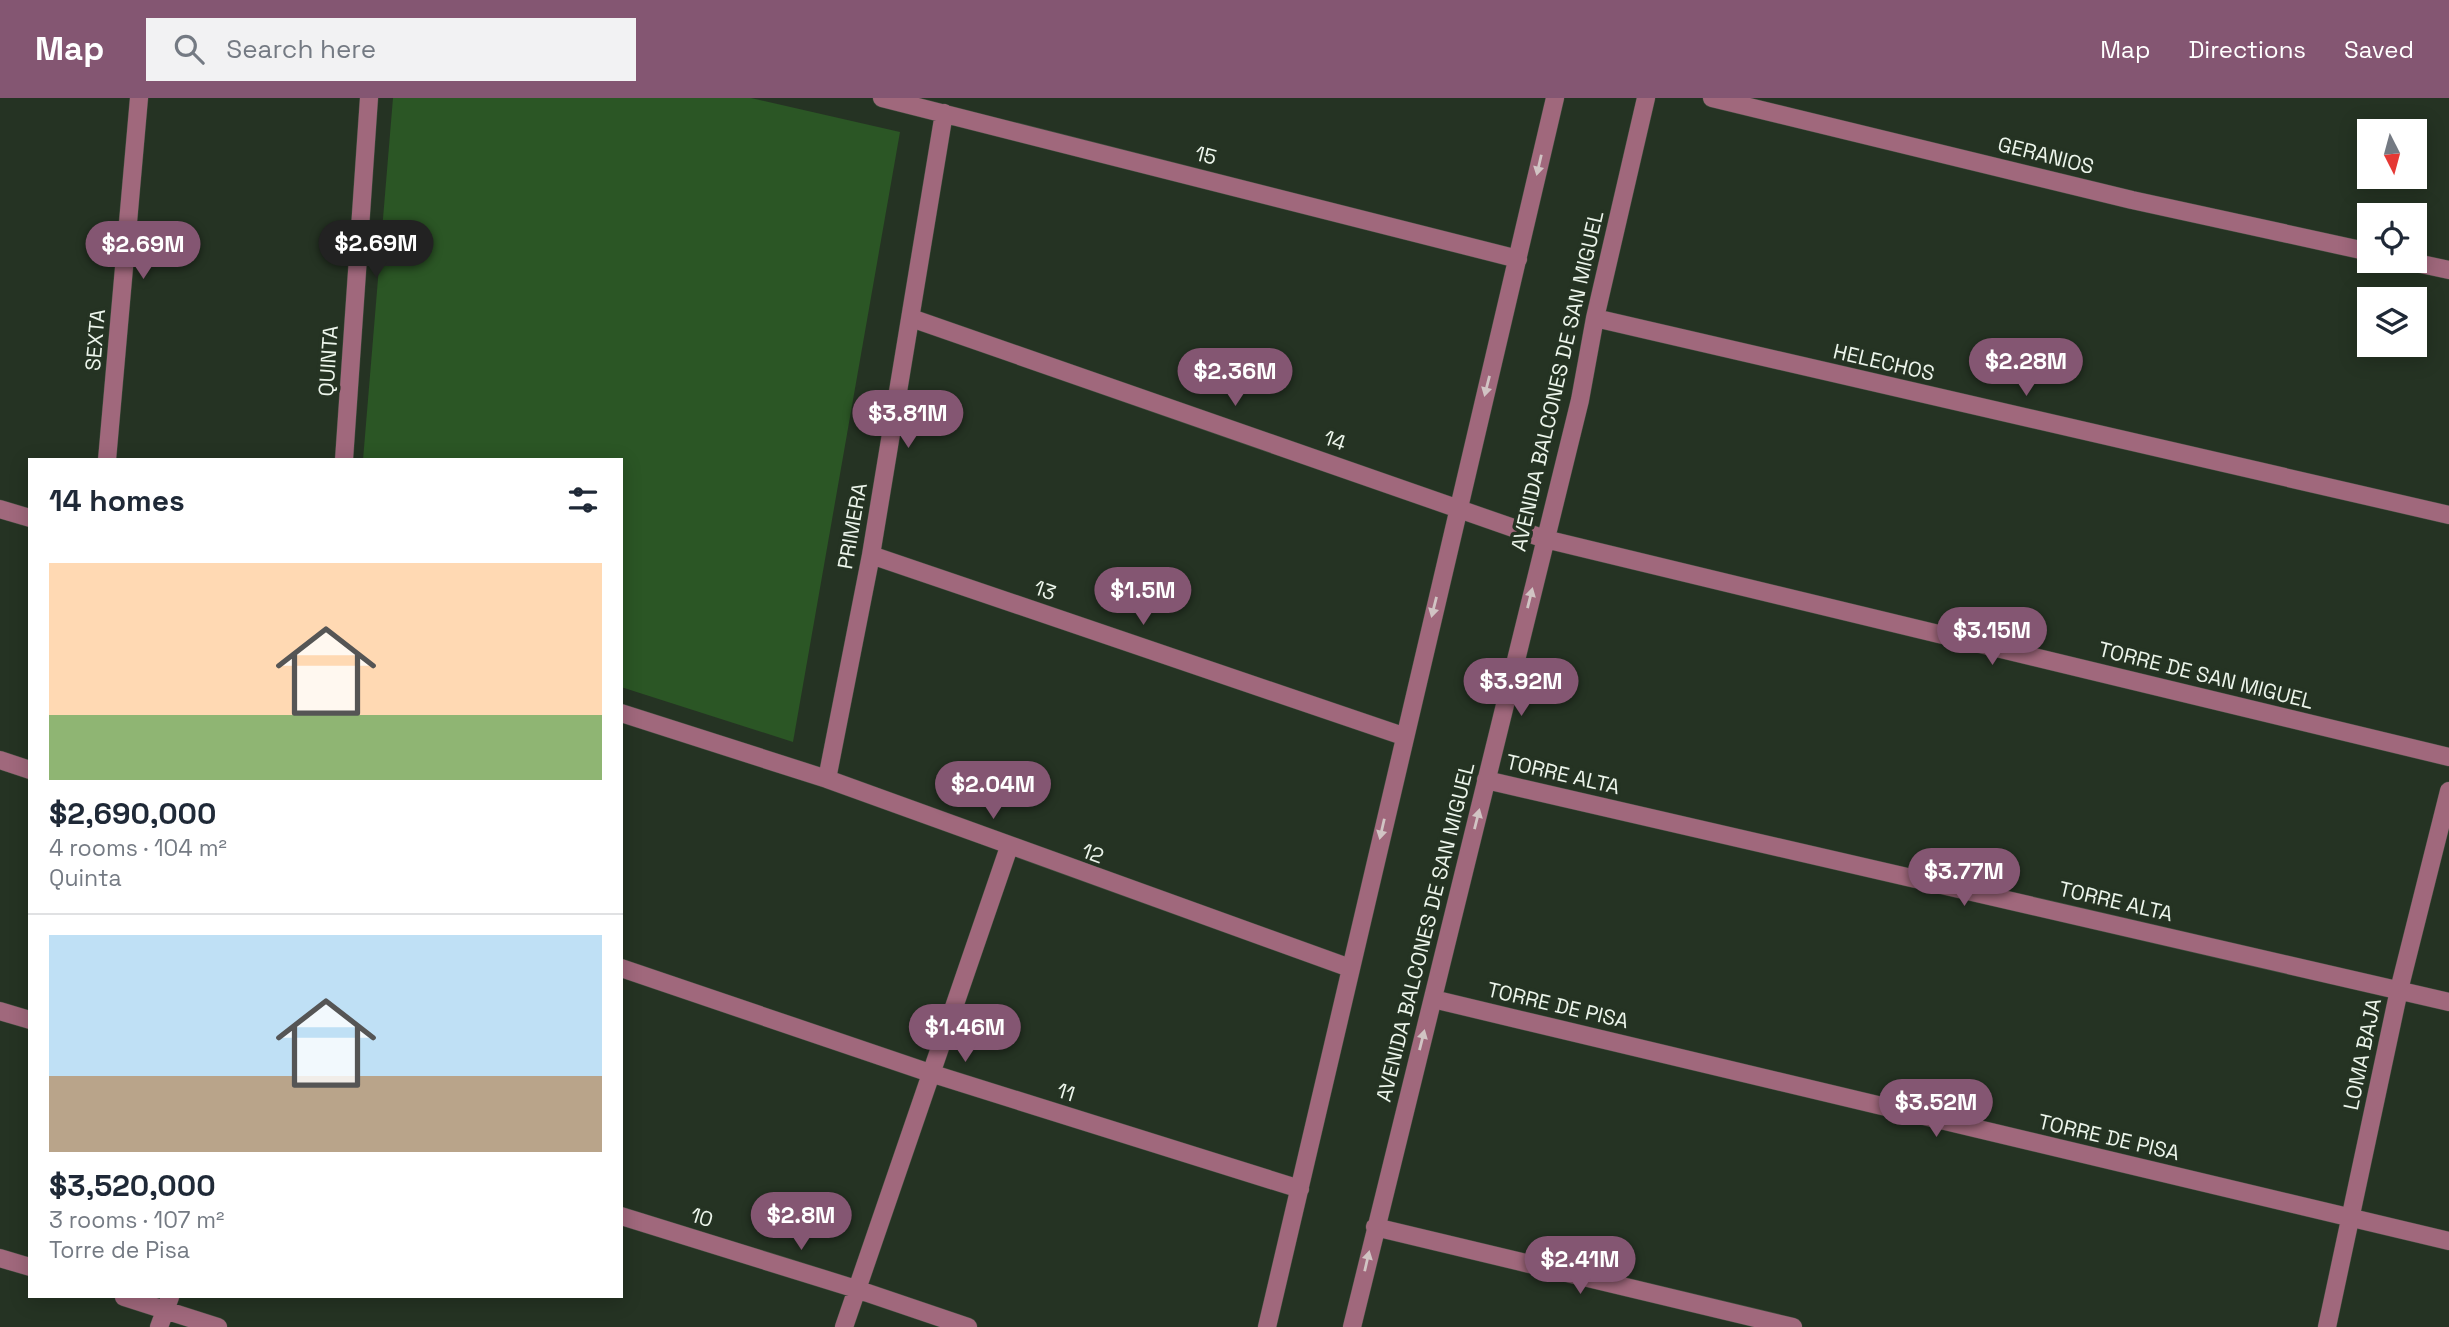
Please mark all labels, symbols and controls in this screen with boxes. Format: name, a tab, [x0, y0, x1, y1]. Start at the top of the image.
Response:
search box	[146, 18, 636, 81]
text: Map	[35, 28, 104, 70]
icon: search	[170, 30, 208, 68]
text: Search here	[226, 32, 376, 66]
text: Map	[2100, 34, 2150, 65]
text: Directions	[2188, 34, 2306, 65]
text: Saved	[2344, 34, 2414, 65]
north arrow	[2357, 119, 2427, 189]
map controls	[2357, 119, 2427, 357]
street label: GERANIOS	[1995, 130, 2097, 180]
street label: 15	[1192, 139, 1220, 171]
one-way arrow	[1534, 154, 1545, 176]
button: locate	[2357, 203, 2427, 273]
street label: AVENIDA BALCONES DE SAN MIGUEL	[1505, 208, 1609, 554]
pin: $2.69M	[319, 220, 433, 280]
pin: $2.69M	[86, 222, 200, 281]
text: $2.69M	[335, 228, 417, 258]
text: $2.69M	[102, 229, 184, 259]
button: layers	[2357, 287, 2427, 357]
street label: SEXTA	[79, 308, 111, 372]
street label: QUINTA	[312, 325, 344, 397]
street label: HELECHOS	[1831, 337, 1937, 387]
pin: $2.28M	[1969, 338, 2083, 398]
text: $2.28M	[1985, 346, 2067, 376]
pin: $2.36M	[1178, 348, 1292, 408]
text: $2.36M	[1194, 356, 1276, 386]
one-way arrow	[1482, 375, 1493, 397]
pin: $3.81M	[851, 390, 965, 450]
text: $3.81M	[868, 398, 948, 428]
street label: 14	[1320, 424, 1350, 456]
text: 14 homes	[49, 481, 185, 520]
icon: filters	[564, 481, 602, 519]
street label: PRIMERA	[831, 481, 873, 571]
pin: $1.5M	[1094, 568, 1192, 627]
street label: 13	[1030, 574, 1060, 606]
text: $1.5M	[1110, 575, 1176, 605]
one-way arrow	[1525, 587, 1536, 609]
one-way arrow	[1428, 596, 1439, 618]
icon: home	[263, 608, 389, 734]
pin: $3.15M	[1935, 608, 2049, 667]
text: $3.15M	[1953, 615, 2031, 645]
street label: TORRE DE SAN MIGUEL	[2096, 635, 2316, 715]
pin: $3.92M	[1464, 658, 1578, 718]
text: $3.92M	[1480, 666, 1562, 696]
street label: TORRE ALTA	[1503, 748, 1623, 800]
street label: AVENIDA BALCONES DE SAN MIGUEL	[1370, 760, 1480, 1104]
pin: $2.04M	[936, 762, 1050, 821]
text: $2.04M	[951, 769, 1035, 799]
text: $2,690,000	[49, 794, 216, 833]
one-way arrow	[1472, 808, 1483, 830]
one-way arrow	[1376, 818, 1387, 840]
text: 4 rooms · 104 m²	[49, 833, 227, 863]
street label: 12	[1078, 837, 1108, 869]
pin: $3.77M	[1907, 848, 2021, 908]
text: $3.77M	[1924, 856, 2004, 886]
text: Quinta	[49, 863, 122, 893]
street label: TORRE ALTA	[2056, 875, 2176, 927]
street label: TORRE DE PISA	[1485, 976, 1631, 1034]
icon: home	[263, 980, 389, 1106]
street label: LOMA BAJA	[2337, 996, 2387, 1112]
pin: $1.46M	[908, 1004, 1022, 1064]
text: $1.46M	[925, 1012, 1005, 1042]
one-way arrow	[1417, 1029, 1428, 1051]
street label: 11	[1054, 1077, 1078, 1107]
pin: $3.52M	[1879, 1080, 1993, 1139]
text: $3.52M	[1895, 1087, 1977, 1117]
street label: TORRE DE PISA	[2036, 1108, 2182, 1166]
text: $3,520,000	[49, 1166, 216, 1205]
pin: $2.8M	[752, 1192, 850, 1252]
text: $2.8M	[767, 1200, 835, 1230]
street label: 10	[687, 1201, 717, 1233]
text: 3 rooms · 107 m²	[49, 1205, 225, 1235]
text: Torre de Pisa	[49, 1235, 190, 1265]
pin: $2.41M	[1523, 1236, 1637, 1296]
text: $2.41M	[1541, 1244, 1619, 1274]
one-way arrow	[1362, 1249, 1373, 1271]

